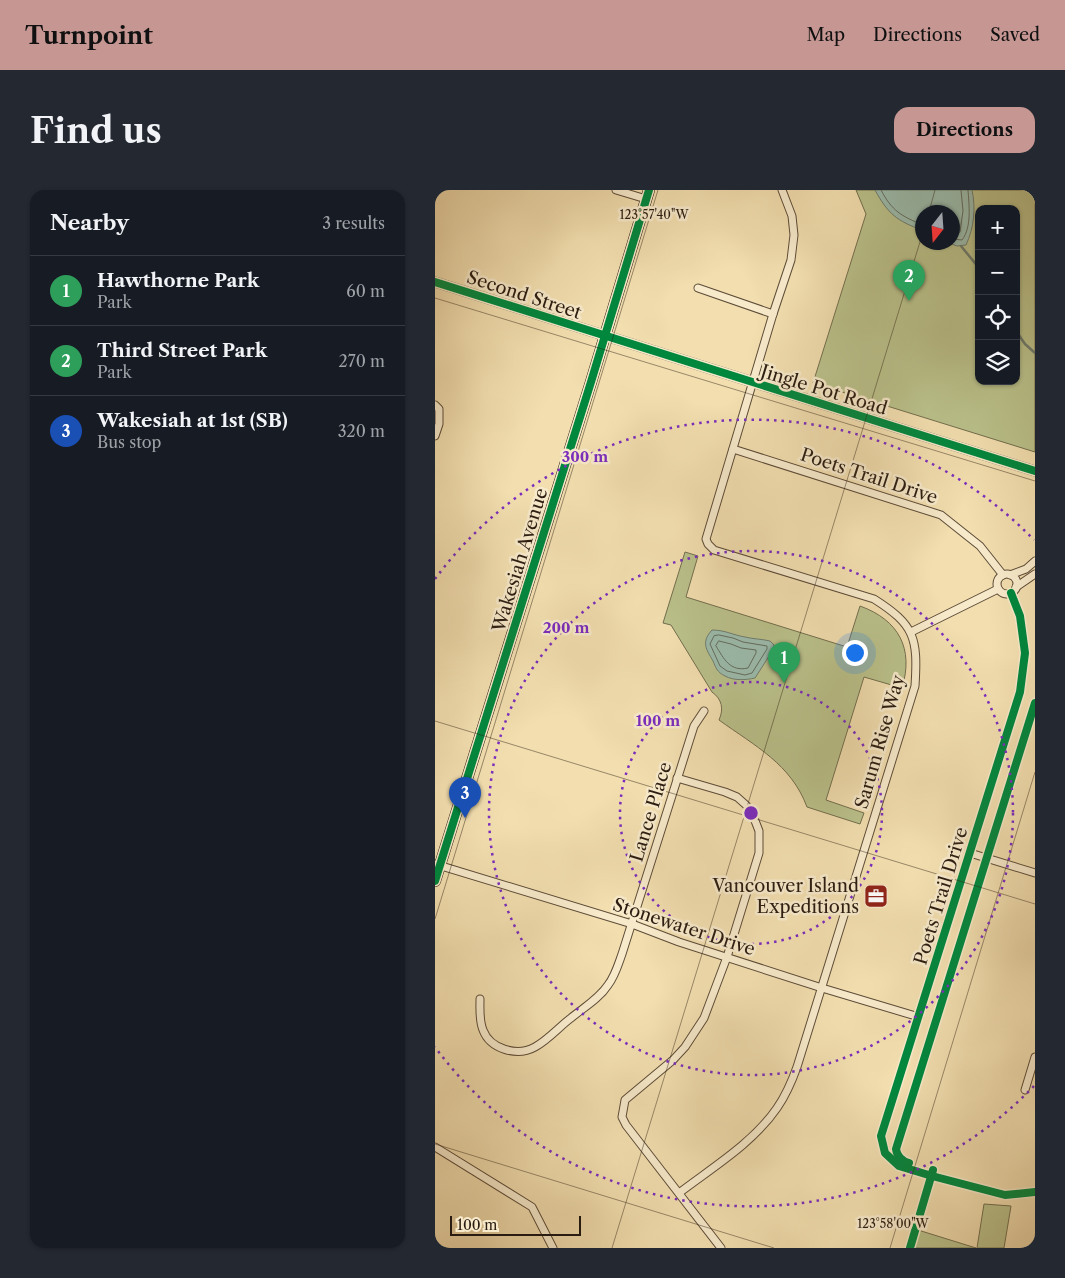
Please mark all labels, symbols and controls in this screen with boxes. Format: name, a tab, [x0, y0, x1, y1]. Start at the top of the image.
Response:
text: Turnpoint	[25, 21, 153, 50]
text: Map	[806, 24, 845, 46]
text: Directions	[873, 24, 962, 46]
text: Saved	[990, 24, 1040, 46]
button: Directions	[894, 107, 1035, 153]
text: Find us	[30, 109, 162, 152]
north arrow	[915, 205, 960, 250]
map controls	[975, 205, 1020, 385]
button: +	[975, 205, 1020, 250]
text: 123°57'40"W	[619, 207, 689, 222]
text: Nearby	[50, 210, 129, 235]
text: 3 results	[322, 213, 385, 233]
button: −	[975, 250, 1020, 295]
pin: 2	[893, 260, 925, 301]
street label: Second Street	[464, 266, 585, 324]
text: Hawthorne Park	[97, 269, 259, 292]
text: 1	[62, 281, 70, 301]
text: 60 m	[346, 281, 385, 301]
text: Park	[97, 292, 132, 312]
button: locate	[975, 295, 1020, 340]
text: Third Street Park	[97, 339, 267, 362]
button: layers	[975, 340, 1020, 385]
text: 2	[61, 351, 71, 371]
text: 270 m	[339, 351, 385, 371]
street label: Jingle Pot Road	[755, 359, 890, 420]
text: Park	[97, 362, 132, 382]
text: Wakesiah at 1st (SB)	[97, 409, 288, 432]
text: 3	[61, 421, 71, 441]
text: 320 m	[338, 421, 385, 441]
text: Bus stop	[97, 432, 161, 452]
street label: Poets Trail Drive	[798, 443, 940, 509]
text: 300 m	[562, 447, 608, 466]
street label: Wakesiah Avenue	[487, 485, 552, 636]
text: 200 m	[543, 618, 589, 637]
your location	[842, 640, 868, 666]
pin: 1	[768, 642, 800, 683]
street label: Sarum Rise Way	[850, 672, 910, 811]
text: 100 m	[636, 711, 680, 730]
street label: Lance Place	[625, 759, 677, 865]
pin: 3	[449, 777, 481, 818]
centre of rings	[742, 804, 760, 822]
street label: Poets Trail Drive	[910, 824, 972, 968]
place label: Vancouver Island Expeditions	[712, 875, 859, 918]
office icon: Vancouver Island Expeditions	[863, 883, 889, 909]
street label: Stonewater Drive	[610, 894, 758, 960]
scale bar	[450, 1213, 581, 1236]
text: 100 m	[457, 1216, 497, 1234]
text: 123°58'00"W	[857, 1216, 930, 1231]

